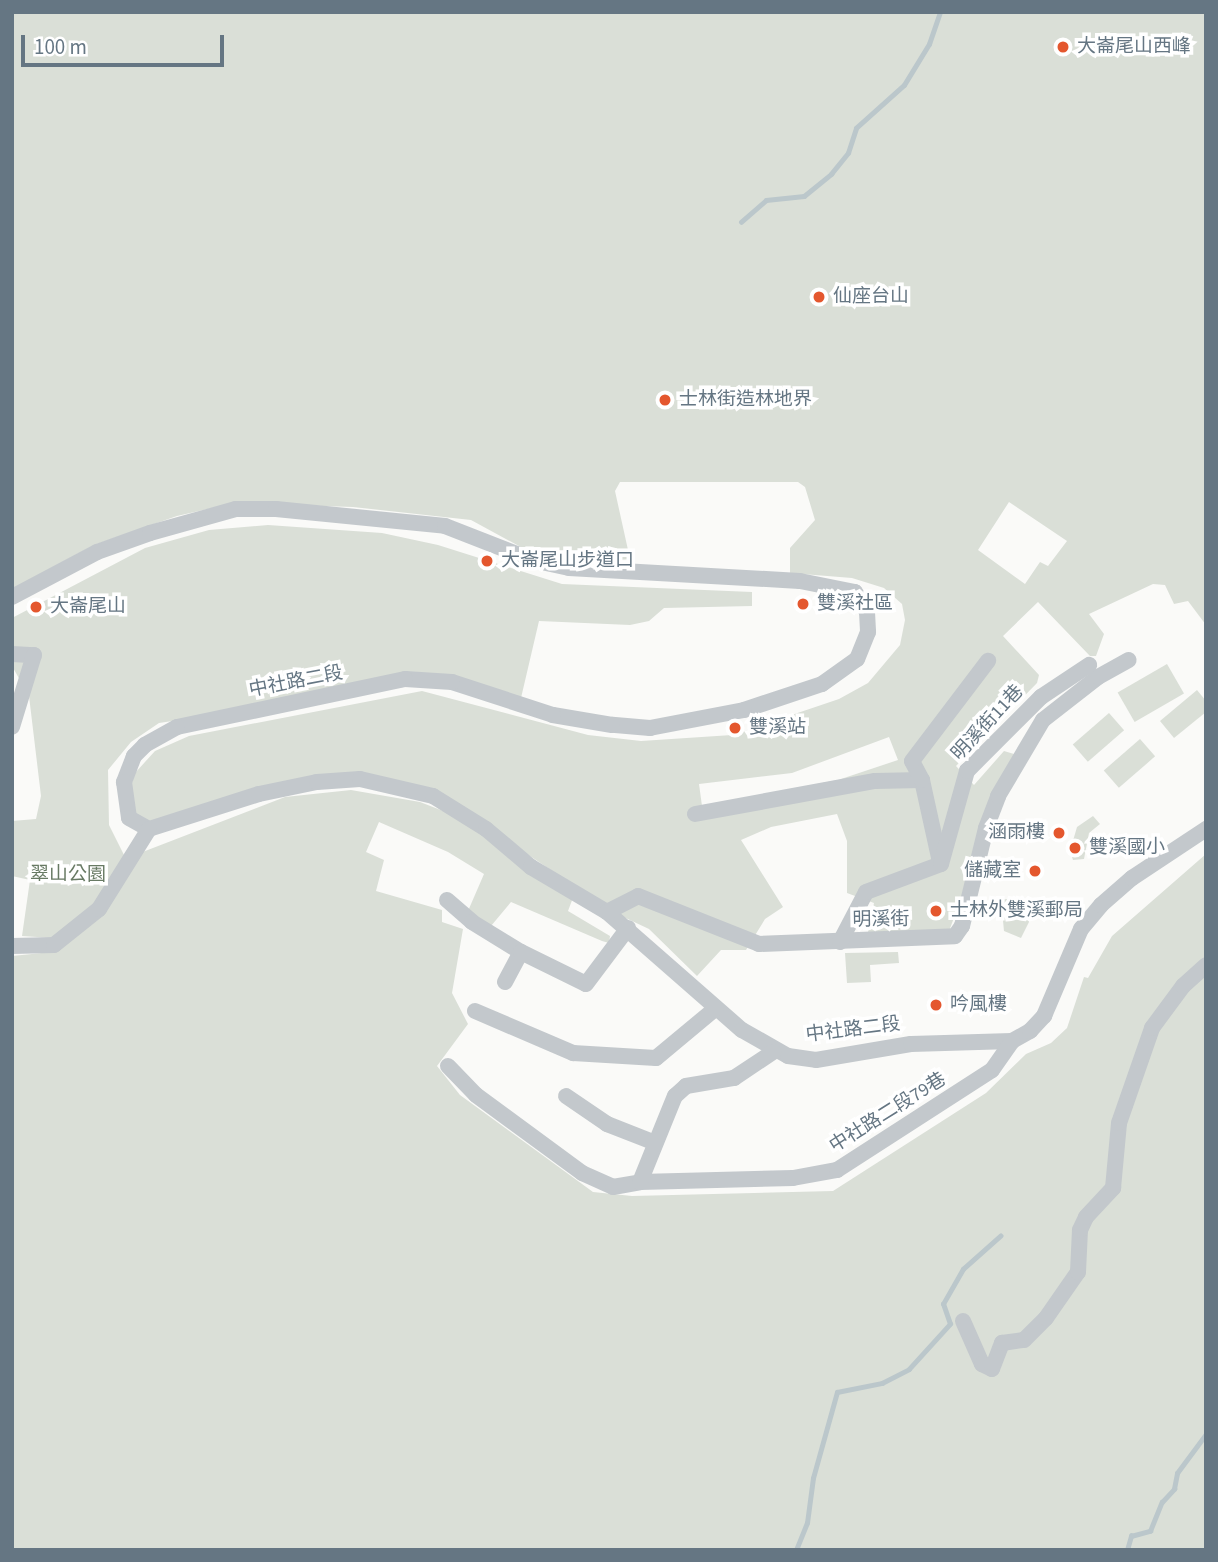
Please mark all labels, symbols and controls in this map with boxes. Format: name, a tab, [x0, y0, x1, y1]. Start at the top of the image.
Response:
scale bar	[24, 21, 228, 65]
text: 100 m	[34, 32, 87, 62]
place label: 大崙尾山西峰	[1077, 36, 1191, 58]
marker: 大崙尾山西峰	[1055, 39, 1071, 55]
place label: 仙座台山	[833, 286, 909, 308]
marker: 仙座台山	[811, 289, 827, 305]
place label: 士林街造林地界	[679, 389, 812, 411]
marker: 士林街造林地界	[657, 392, 673, 408]
place label: 大崙尾山步道口	[501, 550, 634, 572]
marker: 大崙尾山步道口	[479, 553, 495, 569]
place label: 雙溪社區	[817, 593, 893, 615]
place label: 大崙尾山	[50, 596, 126, 618]
marker: 雙溪社區	[795, 596, 811, 612]
marker: 大崙尾山	[28, 599, 44, 615]
street label: 中社路二段	[247, 662, 345, 702]
street label: 明溪街11巷	[947, 681, 1029, 765]
place label: 雙溪站	[749, 717, 806, 739]
marker: 雙溪站	[727, 720, 743, 736]
place label: 涵雨樓	[988, 822, 1045, 844]
marker: 涵雨樓	[1051, 825, 1067, 841]
place label: 雙溪國小	[1089, 837, 1165, 859]
marker: 雙溪國小	[1067, 840, 1083, 856]
place label: 儲藏室	[964, 860, 1021, 882]
marker: 儲藏室	[1027, 863, 1043, 879]
park label: 翠山公園	[30, 864, 106, 886]
place label: 士林外雙溪郵局	[950, 900, 1083, 922]
marker: 士林外雙溪郵局	[928, 903, 944, 919]
street label: 明溪街	[852, 908, 910, 932]
place label: 吟風樓	[950, 994, 1007, 1016]
marker: 吟風樓	[928, 997, 944, 1013]
street label: 中社路二段	[804, 1013, 902, 1047]
street label: 中社路二段79巷	[826, 1068, 950, 1158]

